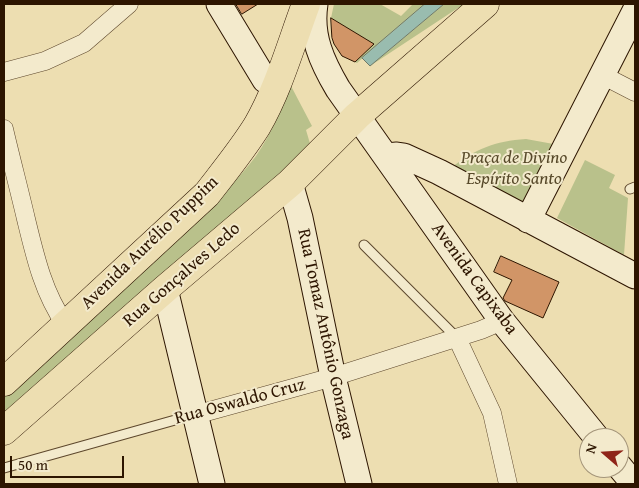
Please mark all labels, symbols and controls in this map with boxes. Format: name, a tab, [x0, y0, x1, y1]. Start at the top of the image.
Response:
park label: Praça de Divino Espírito Santo	[461, 147, 567, 190]
street label: Avenida Aurélio Puppim	[77, 172, 223, 314]
street label: Rua Gonçalves Ledo	[119, 218, 245, 332]
street label: Avenida Capixaba	[426, 219, 522, 339]
street label: Rua Tomaz Antônio Gonzaga	[292, 227, 358, 441]
street label: Rua Oswaldo Cruz	[172, 374, 308, 430]
north arrow	[579, 428, 629, 478]
text: N	[580, 441, 602, 456]
scale bar	[12, 446, 126, 478]
text: 50 m	[18, 454, 48, 475]

